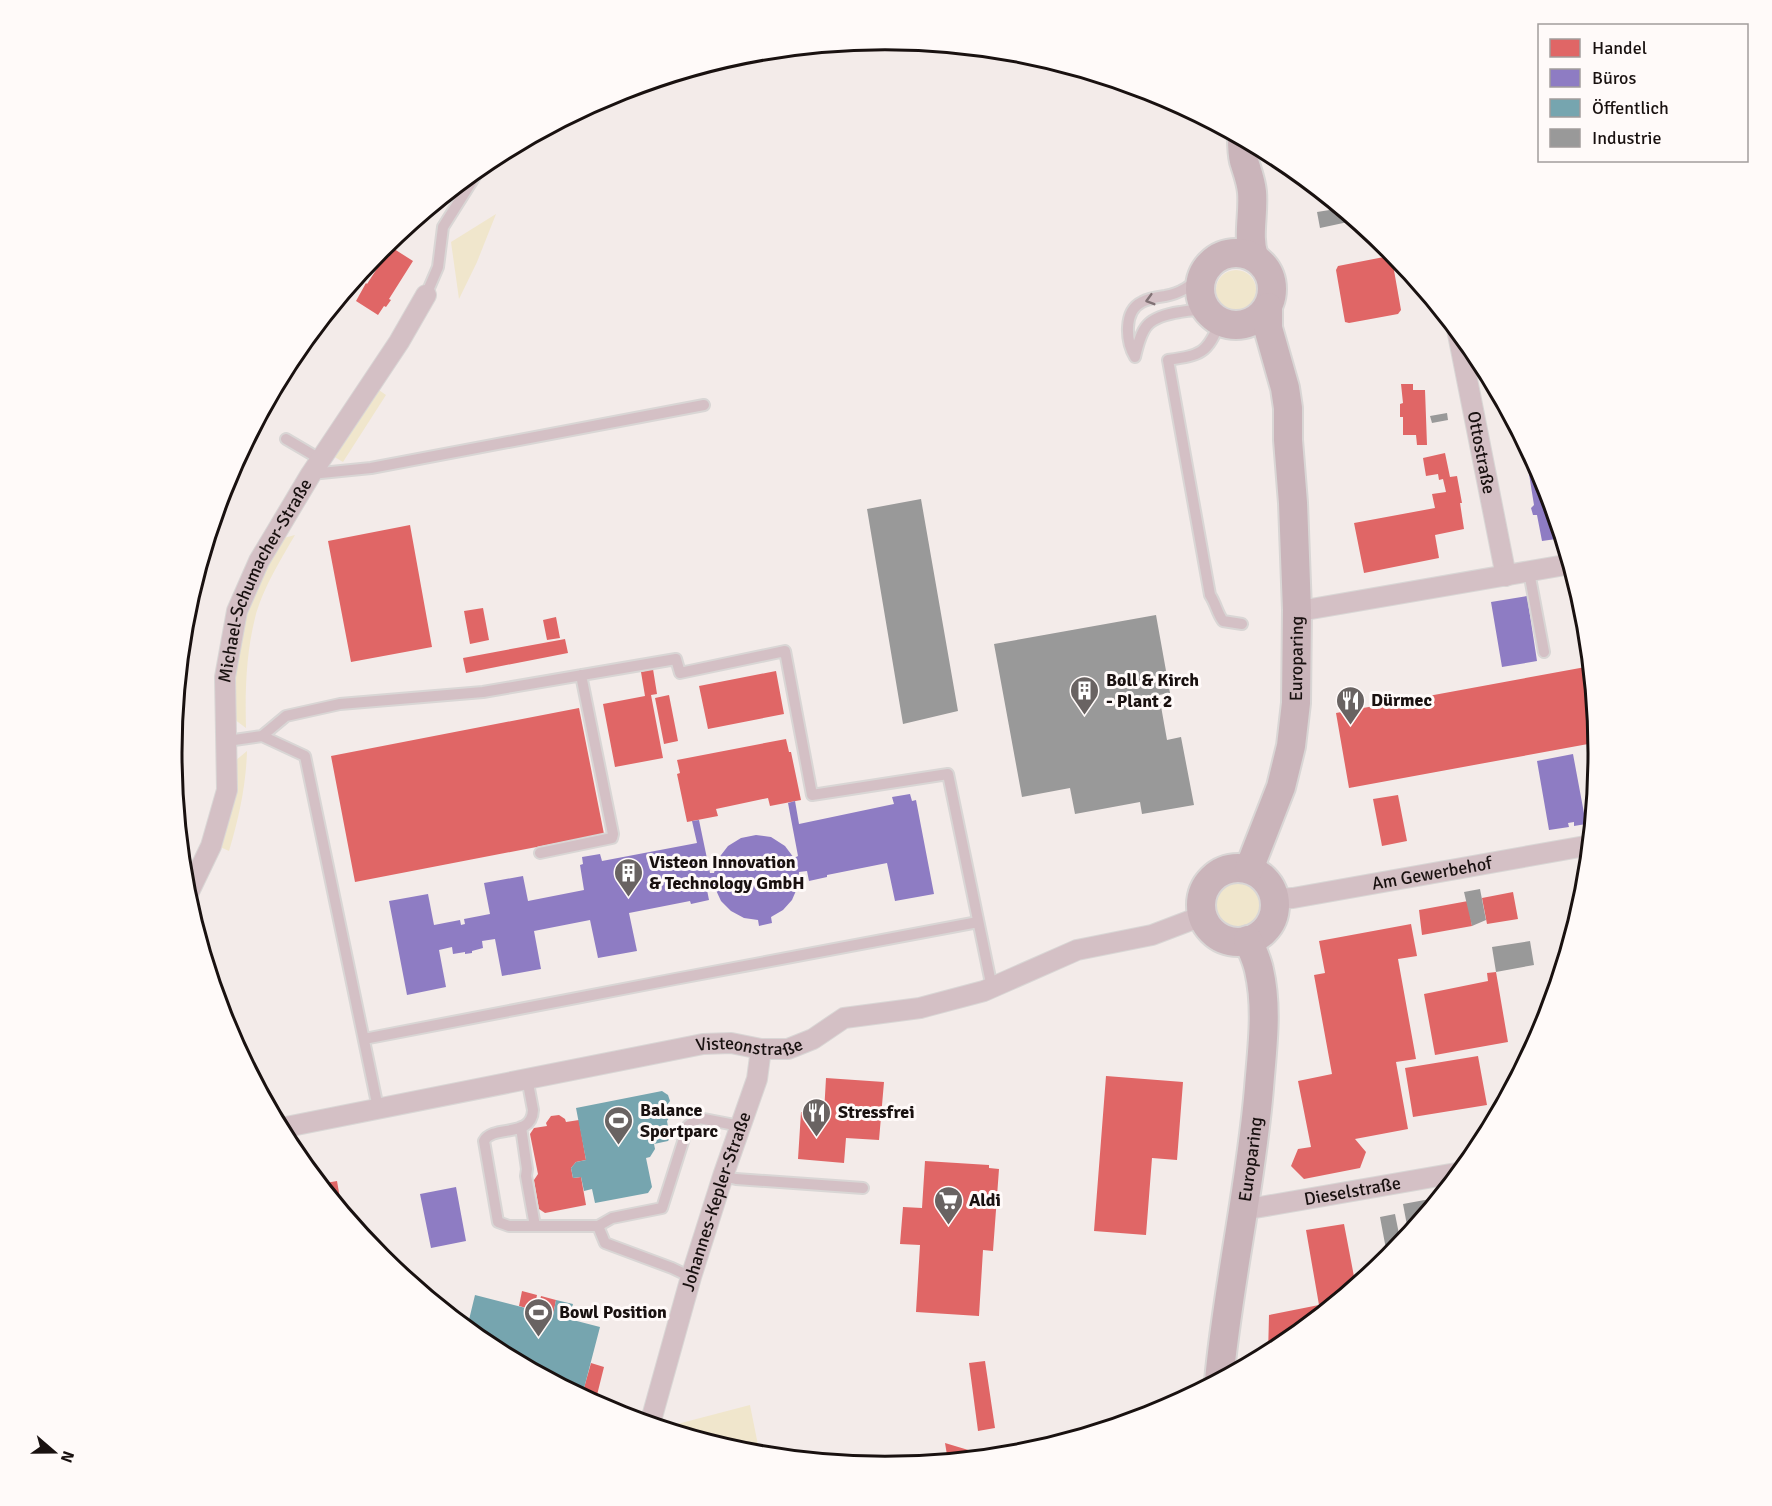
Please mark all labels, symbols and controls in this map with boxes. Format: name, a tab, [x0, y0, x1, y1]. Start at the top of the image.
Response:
legend	[1538, 24, 1748, 162]
text: Handel	[1592, 37, 1647, 59]
text: Büros	[1592, 67, 1636, 89]
text: Öffentlich	[1592, 97, 1669, 119]
text: Industrie	[1592, 127, 1662, 149]
one-way arrow	[1146, 292, 1156, 305]
street label: Ottostraße	[1463, 409, 1500, 496]
street label: Michael-Schumacher-Straße	[213, 474, 317, 684]
street label: Europaring	[1285, 616, 1308, 701]
place label: Boll & Kirch - Plant 2	[1106, 669, 1199, 712]
building icon: Boll & Kirch - Plant 2	[1069, 674, 1101, 716]
restaurant icon: Dürmec	[1334, 684, 1366, 726]
place label: Dürmec	[1371, 689, 1433, 711]
place label: Visteon Innovation & Technology GmbH	[649, 851, 805, 894]
street label: Am Gewerbehof	[1370, 852, 1495, 895]
building icon: Visteon Innovation & Technology GmbH	[612, 856, 644, 898]
street label: Visteonstraße	[694, 1032, 806, 1061]
restaurant icon: Stressfrei	[801, 1096, 833, 1138]
place label: Balance Sportparc	[640, 1099, 718, 1142]
place label: Stressfrei	[838, 1101, 915, 1123]
sports icon: Balance Sportparc	[603, 1104, 635, 1146]
street label: Johannes-Kepler-Straße	[677, 1109, 756, 1294]
street label: Europaring	[1234, 1116, 1267, 1203]
street label: Dieselstraße	[1302, 1172, 1402, 1210]
supermarket icon: Aldi	[932, 1184, 964, 1226]
place label: Aldi	[969, 1189, 1001, 1211]
sports icon: Bowl Position	[522, 1296, 554, 1338]
place label: Bowl Position	[559, 1301, 667, 1323]
north arrow	[24, 1422, 84, 1482]
text: N	[56, 1448, 78, 1465]

